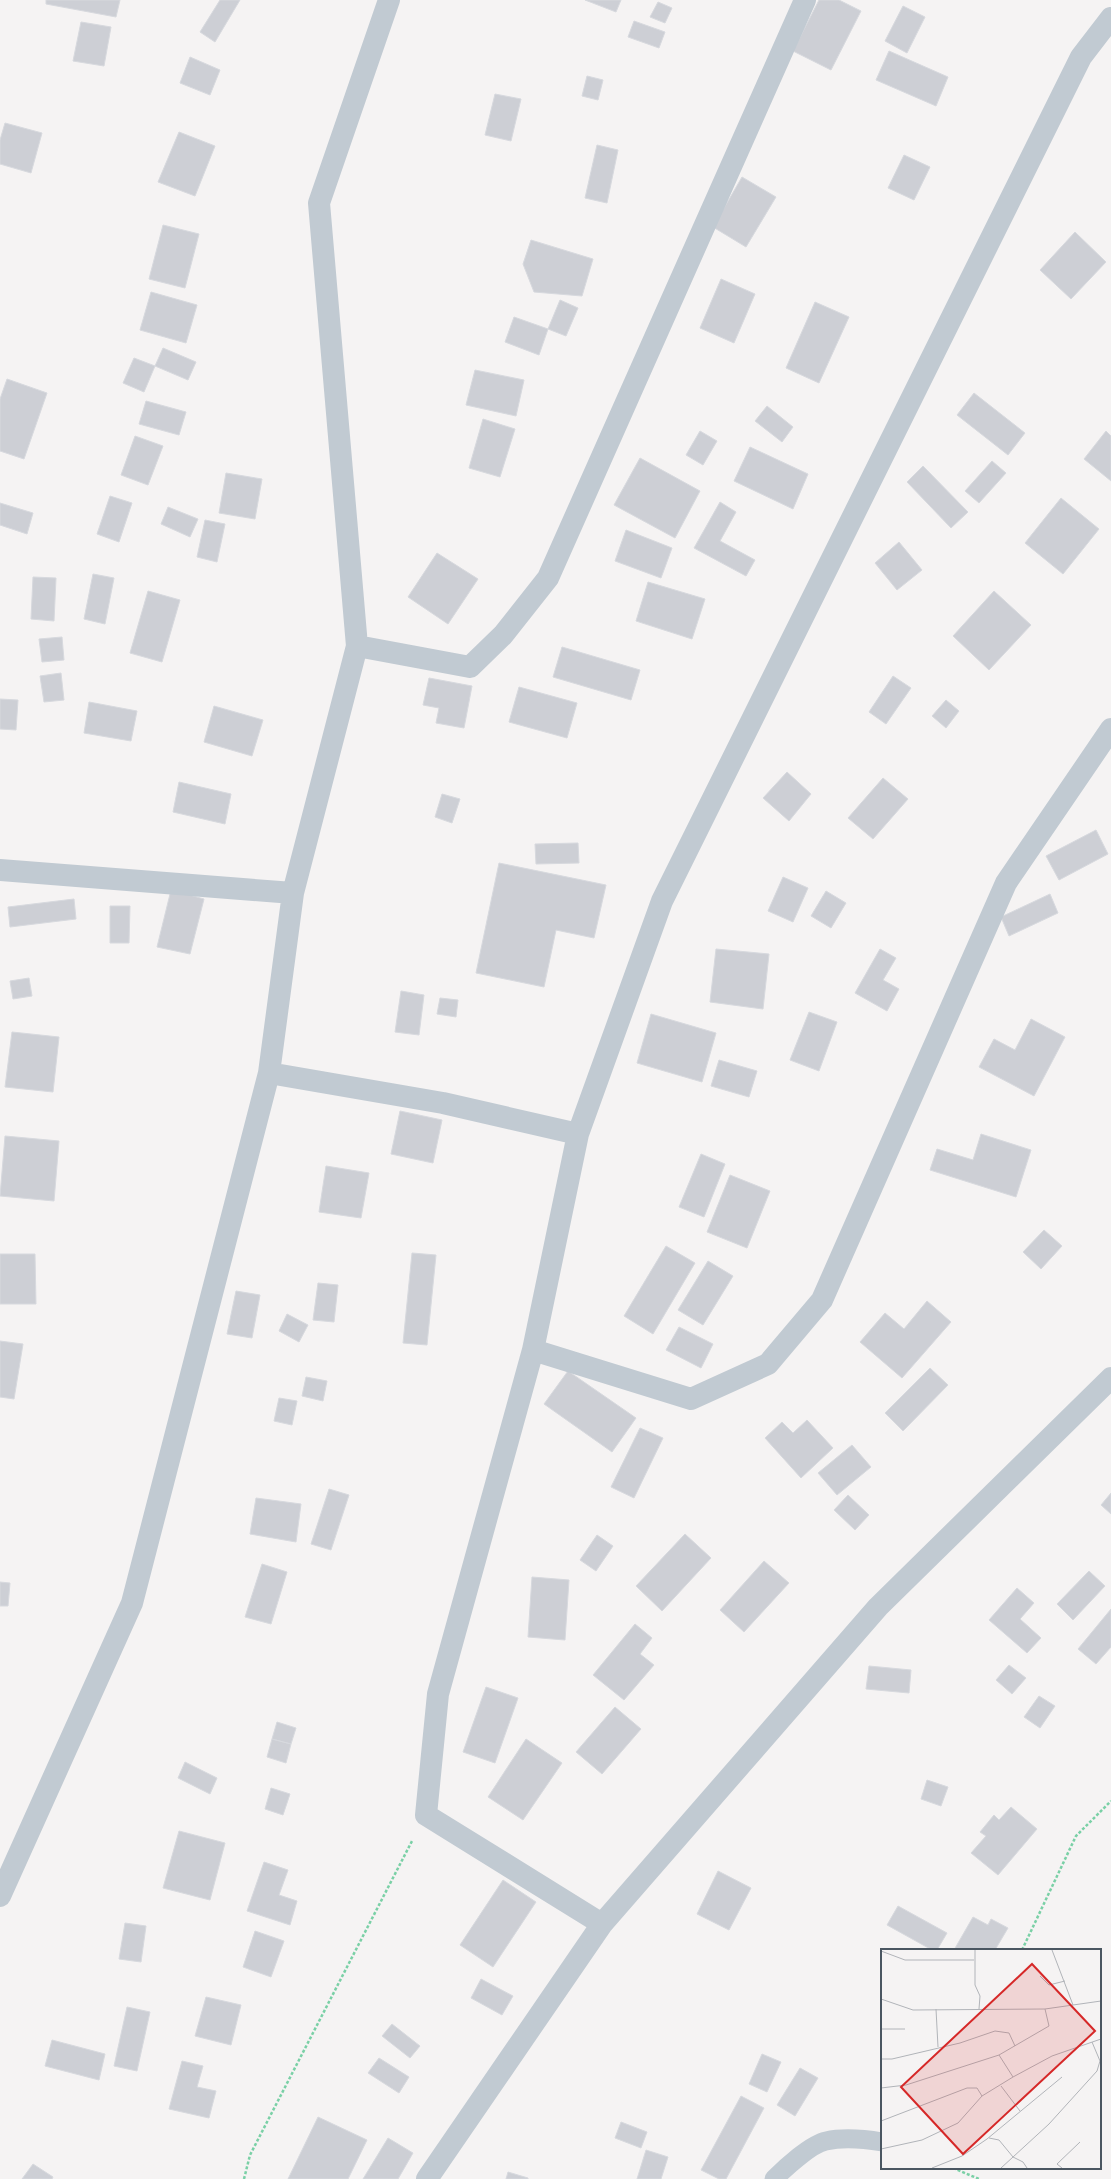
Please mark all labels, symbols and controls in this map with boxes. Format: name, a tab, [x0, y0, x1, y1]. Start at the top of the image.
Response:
inset map	[881, 1949, 1101, 2169]

